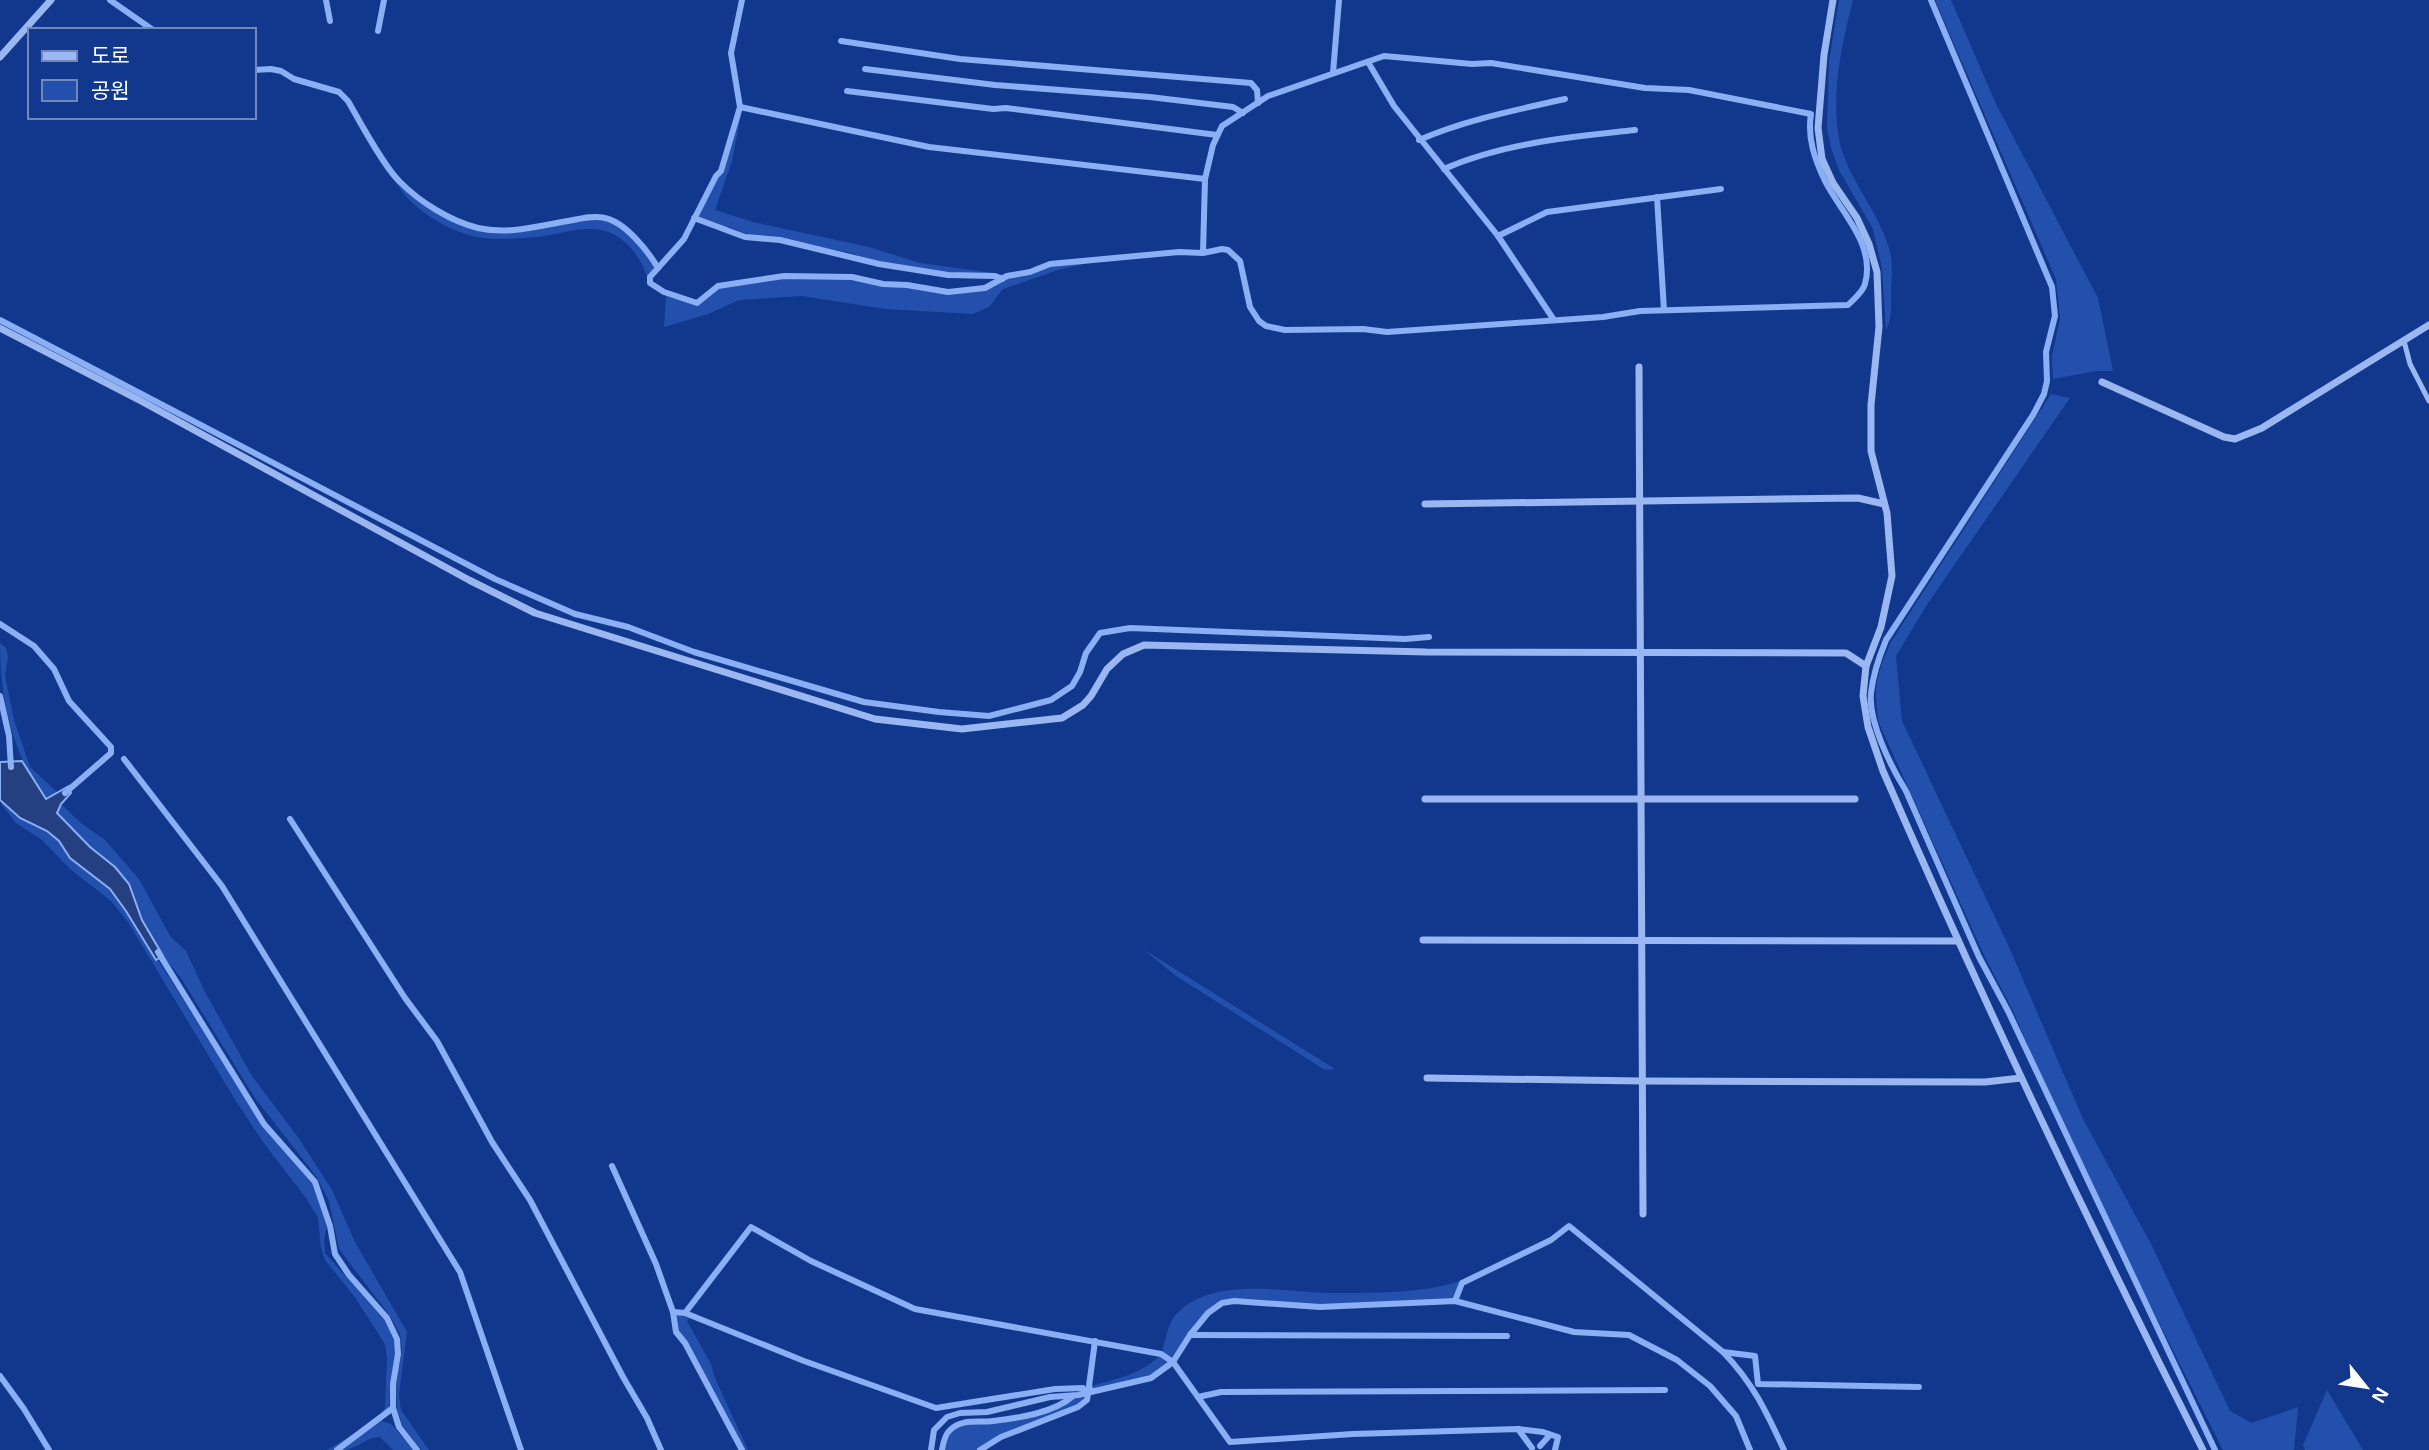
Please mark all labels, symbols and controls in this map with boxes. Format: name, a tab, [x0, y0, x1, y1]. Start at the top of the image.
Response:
legend	[28, 28, 256, 119]
text: 도로	[91, 44, 130, 67]
text: 공원	[91, 79, 130, 102]
north arrow	[2331, 1352, 2401, 1422]
text: N	[2368, 1384, 2393, 1406]

